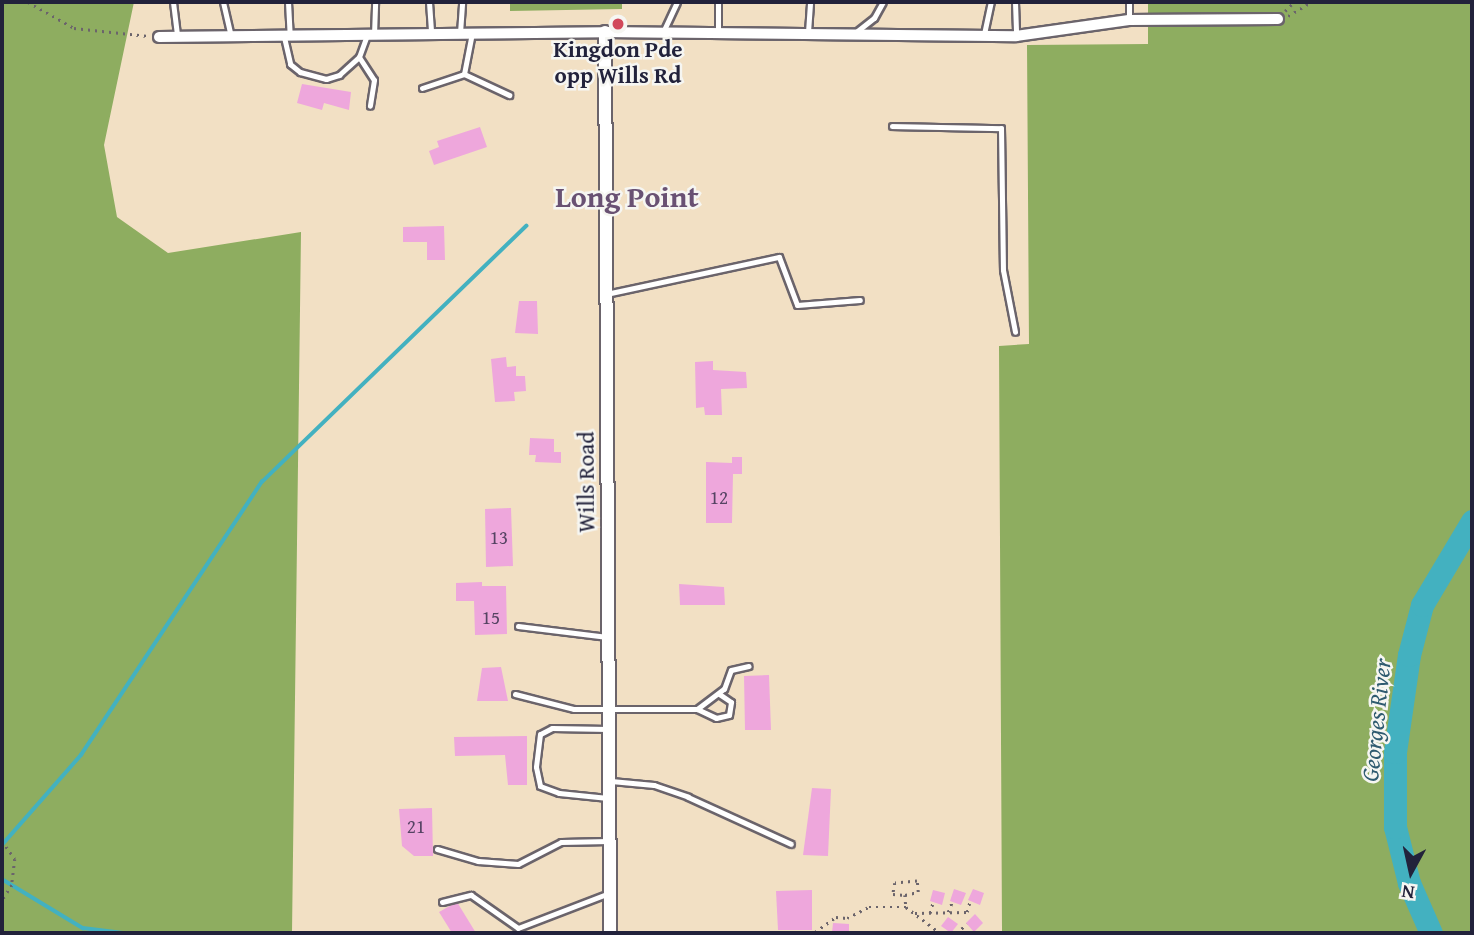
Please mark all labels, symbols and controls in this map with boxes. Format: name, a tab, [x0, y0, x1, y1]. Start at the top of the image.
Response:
marker: Kingdon Pde opp Wills Rd	[610, 16, 626, 32]
place label: Kingdon Pde opp Wills Rd	[553, 35, 683, 89]
district label: Long Point	[555, 178, 699, 214]
street label: Wills Road	[572, 431, 600, 533]
house number: 12	[710, 487, 728, 509]
house number: 13	[490, 527, 508, 549]
house number: 15	[482, 607, 500, 629]
water label: Georges River	[1355, 657, 1397, 783]
house number: 21	[407, 816, 425, 838]
north arrow	[1376, 837, 1446, 907]
text: N	[1400, 878, 1416, 908]

